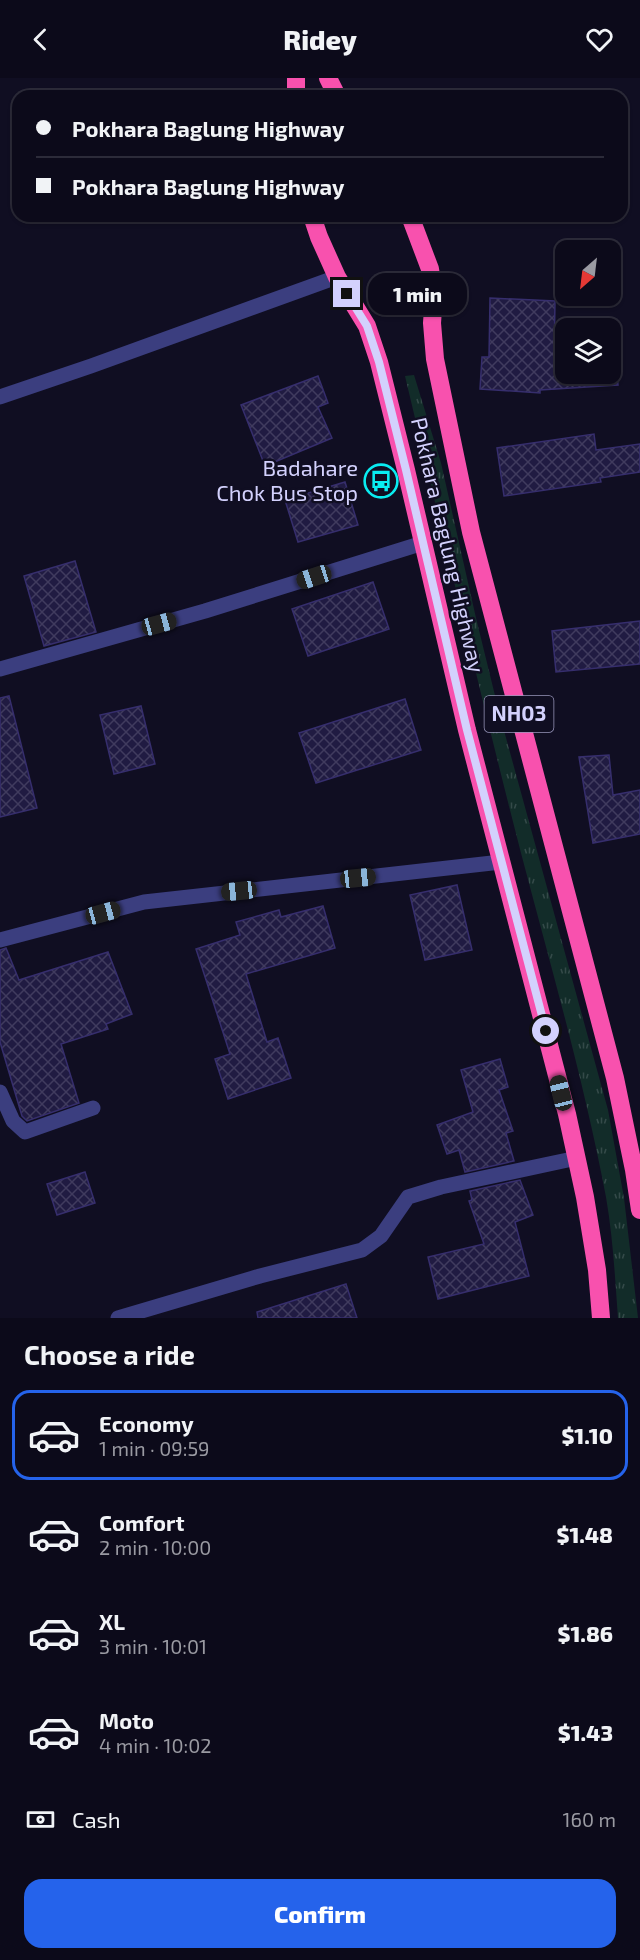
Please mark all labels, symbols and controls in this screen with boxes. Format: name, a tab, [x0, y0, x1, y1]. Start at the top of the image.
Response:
icon: back	[24, 23, 57, 56]
text: Ridey	[283, 23, 357, 55]
icon: heart	[583, 23, 616, 56]
text: Pokhara Baglung Highway	[72, 115, 344, 141]
text: Pokhara Baglung Highway	[72, 173, 344, 199]
north arrow	[555, 240, 621, 306]
map controls	[555, 240, 621, 384]
callout: 1 min	[368, 273, 467, 315]
route end	[333, 280, 360, 307]
text: 1 min	[393, 282, 442, 306]
button: layers	[555, 318, 621, 384]
street label: Pokhara Baglung Highway	[407, 415, 491, 675]
place label: Badahare Chok Bus Stop	[216, 454, 358, 505]
bus stop icon: Badahare Chok Bus Stop	[363, 463, 399, 499]
car	[294, 563, 334, 591]
car	[139, 611, 179, 637]
road number: NH03	[484, 696, 554, 732]
car	[339, 867, 377, 889]
car	[220, 880, 258, 902]
car	[83, 900, 123, 926]
route start	[532, 1017, 559, 1044]
car	[548, 1073, 574, 1113]
text: Choose a ride	[24, 1338, 195, 1370]
icon: car	[27, 1408, 81, 1462]
text: Economy	[99, 1410, 194, 1436]
text: $1.10	[561, 1422, 613, 1448]
text: 1 min · 09:59	[99, 1436, 210, 1460]
icon: car	[27, 1507, 81, 1561]
text: Comfort	[99, 1509, 184, 1535]
text: $1.48	[556, 1521, 613, 1547]
text: 2 min · 10:00	[99, 1535, 211, 1559]
icon: car	[27, 1606, 81, 1660]
text: XL	[99, 1608, 125, 1634]
text: $1.86	[557, 1620, 613, 1646]
text: 3 min · 10:01	[99, 1634, 207, 1658]
icon: car	[27, 1705, 81, 1759]
text: Moto	[99, 1707, 154, 1733]
text: $1.43	[558, 1719, 613, 1745]
text: 4 min · 10:02	[99, 1733, 212, 1757]
icon: cash	[24, 1803, 57, 1836]
text: Cash	[72, 1806, 121, 1832]
text: 160 m	[563, 1807, 616, 1831]
button: Confirm	[24, 1879, 616, 1948]

